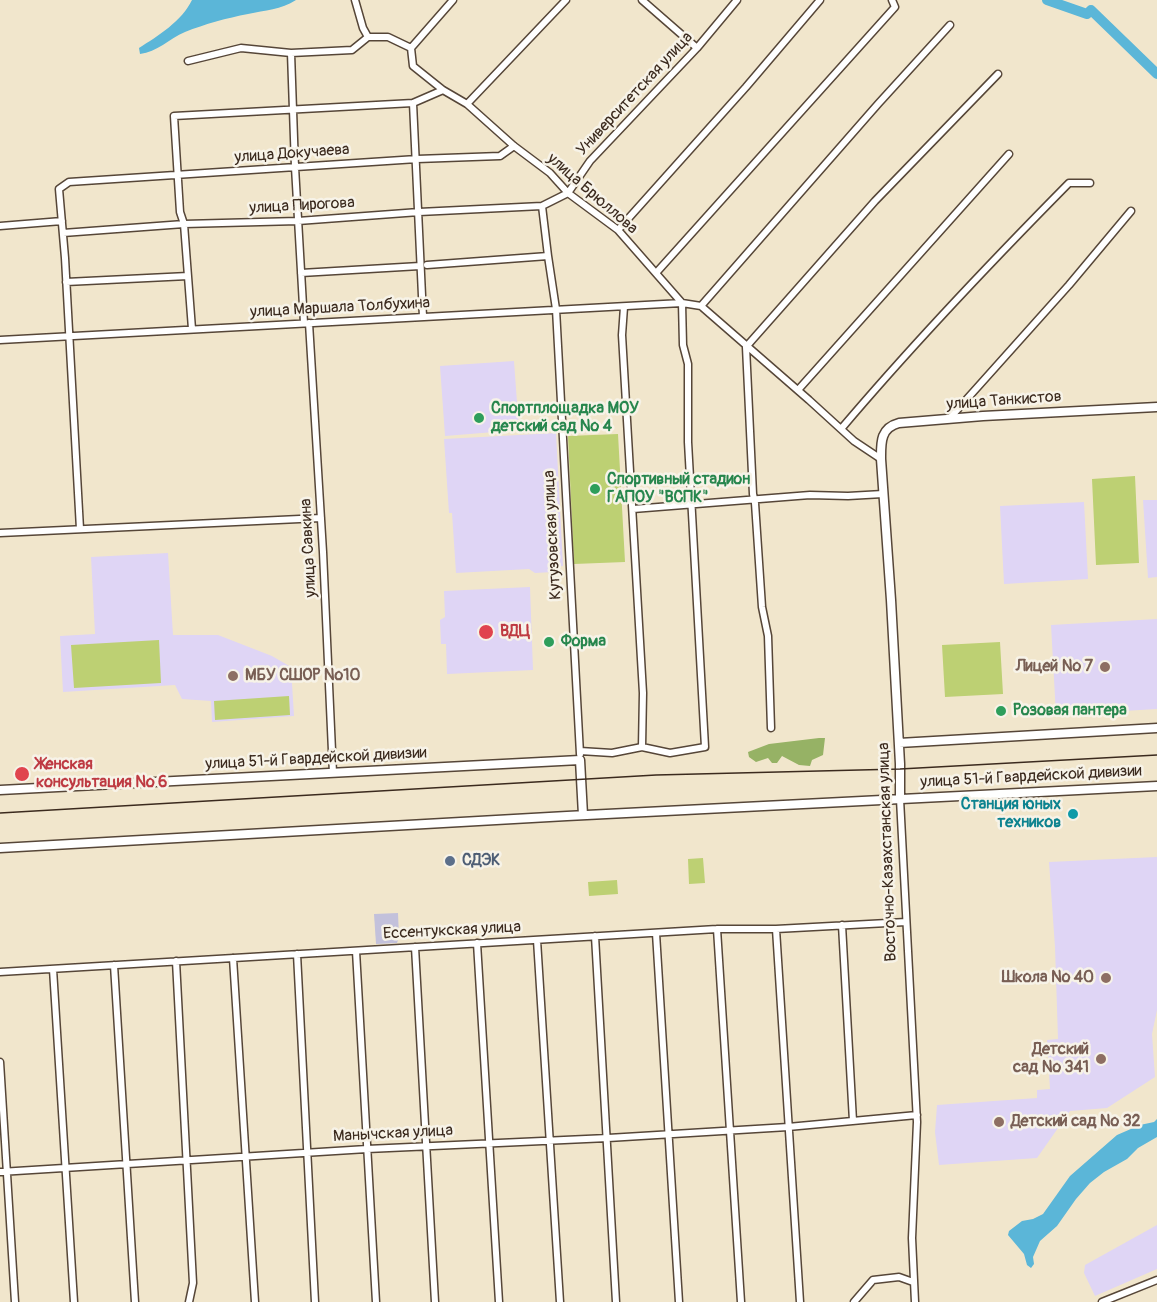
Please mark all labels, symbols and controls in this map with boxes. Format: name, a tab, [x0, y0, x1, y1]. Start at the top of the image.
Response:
street label: Университетская улица	[573, 28, 697, 160]
street label: улица Докучаева	[234, 140, 350, 168]
street label: улица Брюллова	[543, 149, 641, 239]
street label: улица Пирогова	[249, 194, 355, 218]
street label: улица Маршала Толбухина	[249, 294, 431, 322]
street label: улица Танкистов	[946, 387, 1062, 415]
place label: Спортплощадка МОУ детский сад № 4	[491, 399, 639, 437]
marker: Спортплощадка МОУ детский сад № 4	[472, 411, 486, 425]
street label: Кутузовская улица	[540, 470, 566, 600]
place label: Спортивный стадион ГАПОУ "ВСПК"	[607, 470, 750, 508]
marker: Спортивный стадион ГАПОУ "ВСПК"	[588, 482, 602, 496]
street label: улица Савкина	[297, 498, 321, 598]
place label: ВДЦ	[500, 622, 530, 642]
marker: ВДЦ	[477, 623, 495, 641]
place label: Форма	[561, 632, 606, 652]
marker: Форма	[542, 635, 556, 649]
place label: Лицей № 7	[1016, 657, 1093, 677]
marker: Лицей № 7	[1098, 660, 1112, 674]
place label: МБУ СШОР №10	[245, 666, 360, 686]
marker: МБУ СШОР №10	[226, 669, 240, 683]
place label: Розовая пантера	[1013, 701, 1127, 721]
marker: Розовая пантера	[994, 704, 1008, 718]
street label: Восточно-Казахстанская улица	[875, 742, 901, 962]
street label: улица 51-й Гвардейской дивизии	[205, 744, 427, 774]
place label: Женская консультация № 6	[36, 755, 167, 793]
street label: улица 51-й Гвардейской дивизии	[920, 762, 1142, 792]
marker: Женская консультация № 6	[13, 765, 31, 783]
place label: Станция юных техников	[961, 795, 1061, 833]
marker: Станция юных техников	[1066, 807, 1080, 821]
place label: СДЭК	[462, 851, 500, 871]
marker: СДЭК	[443, 854, 457, 868]
street label: Ессентукская улица	[382, 918, 522, 944]
place label: Школа № 40	[1002, 968, 1094, 988]
marker: Школа № 40	[1099, 971, 1113, 985]
place label: Детский сад № 341	[1013, 1040, 1089, 1078]
marker: Детский сад № 341	[1094, 1052, 1108, 1066]
place label: Детский сад № 32	[1011, 1112, 1141, 1132]
marker: Детский сад № 32	[992, 1115, 1006, 1129]
street label: Манычская улица	[333, 1121, 453, 1147]

